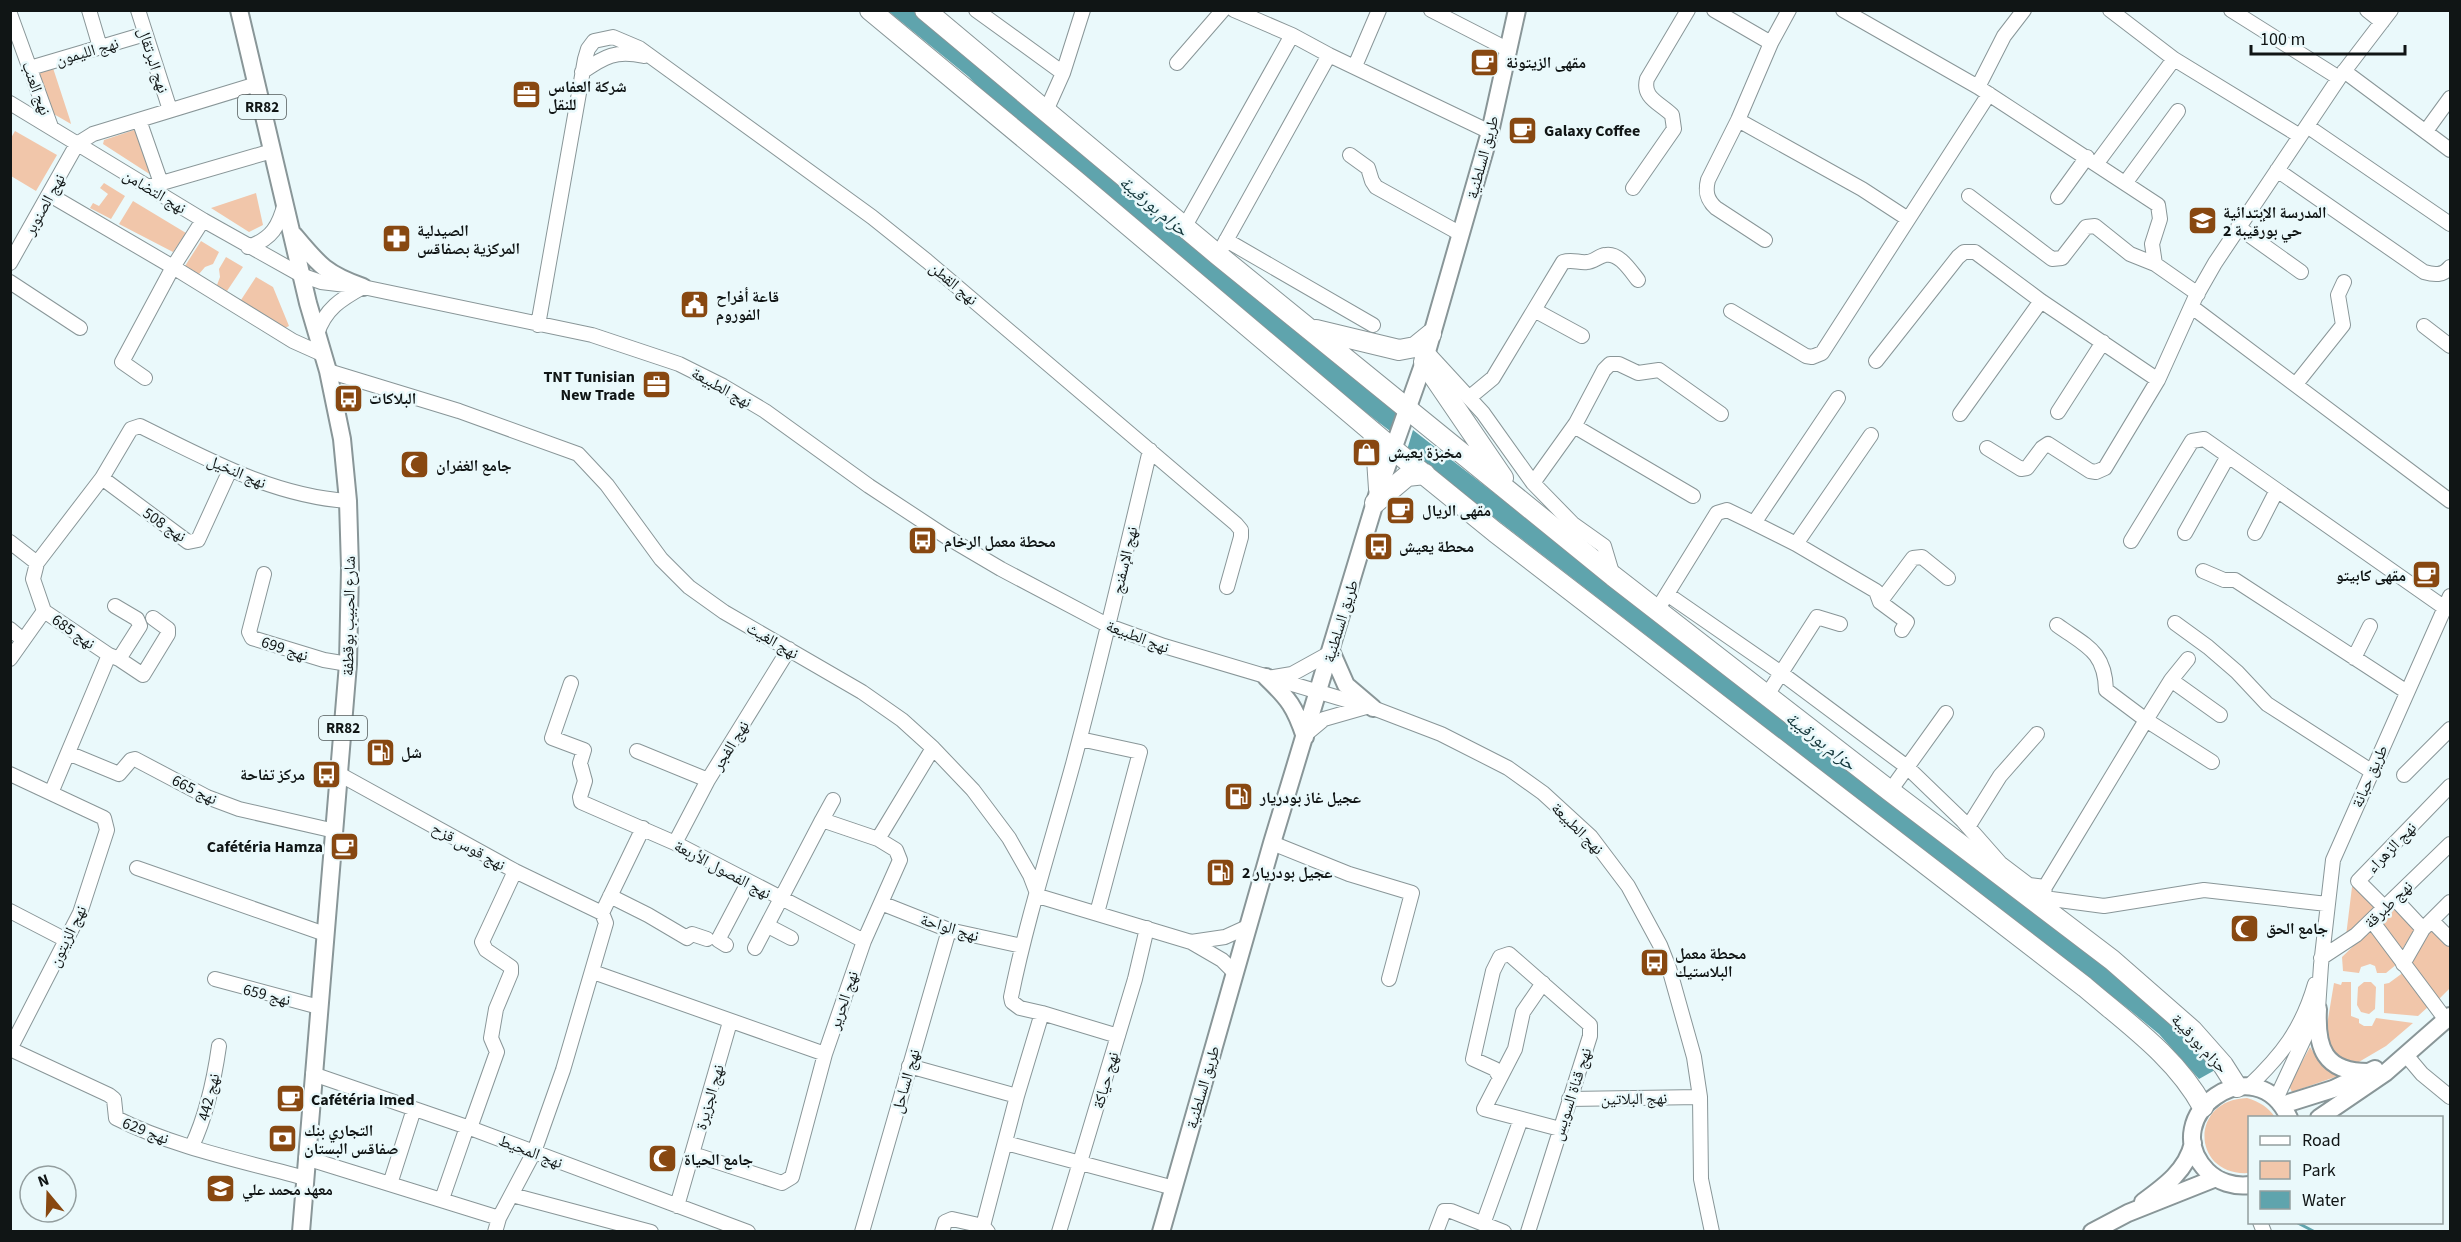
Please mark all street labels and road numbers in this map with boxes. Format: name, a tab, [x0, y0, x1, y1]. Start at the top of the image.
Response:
street label: نهج البرتقال	[132, 25, 174, 96]
street label: نهج الليمون	[53, 32, 121, 71]
street label: نهج العنب	[16, 58, 56, 118]
road number: RR82	[238, 95, 286, 119]
street label: طريق السلطنية	[1461, 113, 1505, 201]
street label: نهج التضامن	[119, 164, 190, 219]
street label: نهج الصنوبر	[19, 170, 71, 240]
street label: نهج القطن	[924, 257, 982, 311]
street label: نهج الطبيعة	[687, 362, 756, 413]
street label: نهج النخيل	[204, 450, 269, 494]
street label: نهج 508	[138, 502, 191, 547]
street label: نهج الإسفنج	[1107, 524, 1143, 596]
street label: شارع الحبيب بوقطفة	[337, 556, 361, 676]
street label: طريق السلطنية	[1318, 577, 1364, 665]
street label: نهج 685	[47, 609, 99, 655]
street label: نهج الطبيعة	[1103, 615, 1172, 659]
street label: نهج الغيث	[742, 617, 803, 665]
street label: نهج 699	[258, 631, 311, 667]
road number: RR82	[319, 716, 367, 740]
street label: نهج الفجر	[706, 716, 755, 775]
street label: طريق حبانة	[2346, 742, 2393, 811]
street label: نهج 665	[168, 769, 221, 810]
street label: نهج الطبيعة	[1546, 798, 1608, 860]
street label: نهج الزهراء	[2362, 817, 2422, 878]
street label: نهج قوس قزح	[428, 818, 509, 876]
street label: نهج الفصول الأربعة	[670, 835, 775, 905]
street label: نهج طبرقة	[2359, 876, 2418, 933]
street label: نهج الزيتون	[44, 902, 92, 971]
street label: نهج الواحة	[918, 909, 982, 947]
street label: نهج الحرير	[823, 968, 864, 1034]
street label: نهج 659	[241, 978, 293, 1011]
street label: حزام بورقيبة	[2166, 1009, 2233, 1078]
street label: طريق السلطنية	[1181, 1043, 1225, 1131]
street label: نهج قناة السويس	[1547, 1045, 1597, 1144]
street label: نهج الساحل	[886, 1047, 926, 1116]
street label: نهج حياكة	[1087, 1049, 1125, 1111]
street label: نهج الجزيرة	[690, 1062, 730, 1133]
street label: نهج 442	[192, 1071, 225, 1123]
street label: نهج البلاتين	[1601, 1087, 1668, 1111]
street label: نهج 629	[119, 1112, 172, 1150]
street label: نهج المحيط	[495, 1130, 566, 1174]

